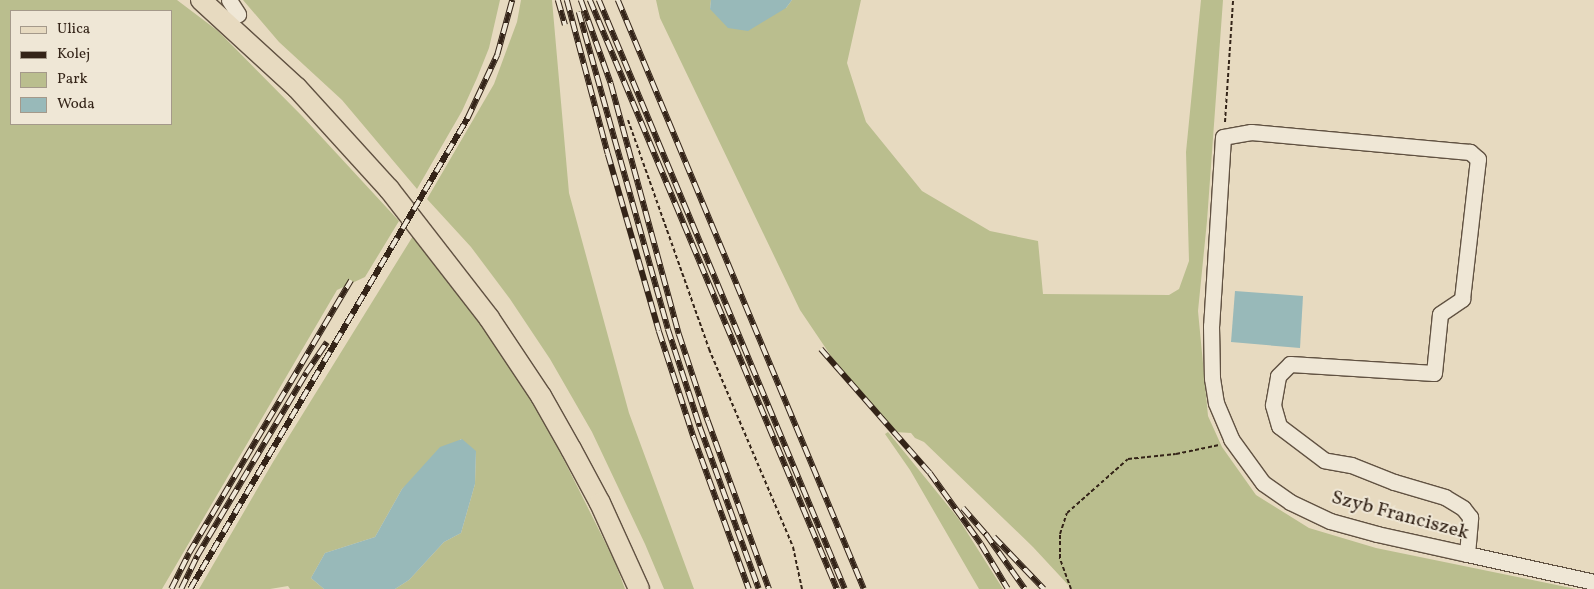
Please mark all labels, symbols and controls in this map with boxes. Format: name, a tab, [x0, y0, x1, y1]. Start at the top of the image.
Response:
legend	[10, 10, 172, 125]
text: Ulica	[57, 19, 90, 40]
text: Kolej	[57, 44, 90, 65]
text: Park	[57, 69, 88, 90]
text: Woda	[57, 94, 95, 115]
street label: Szyb Franciszek	[1328, 486, 1472, 546]

